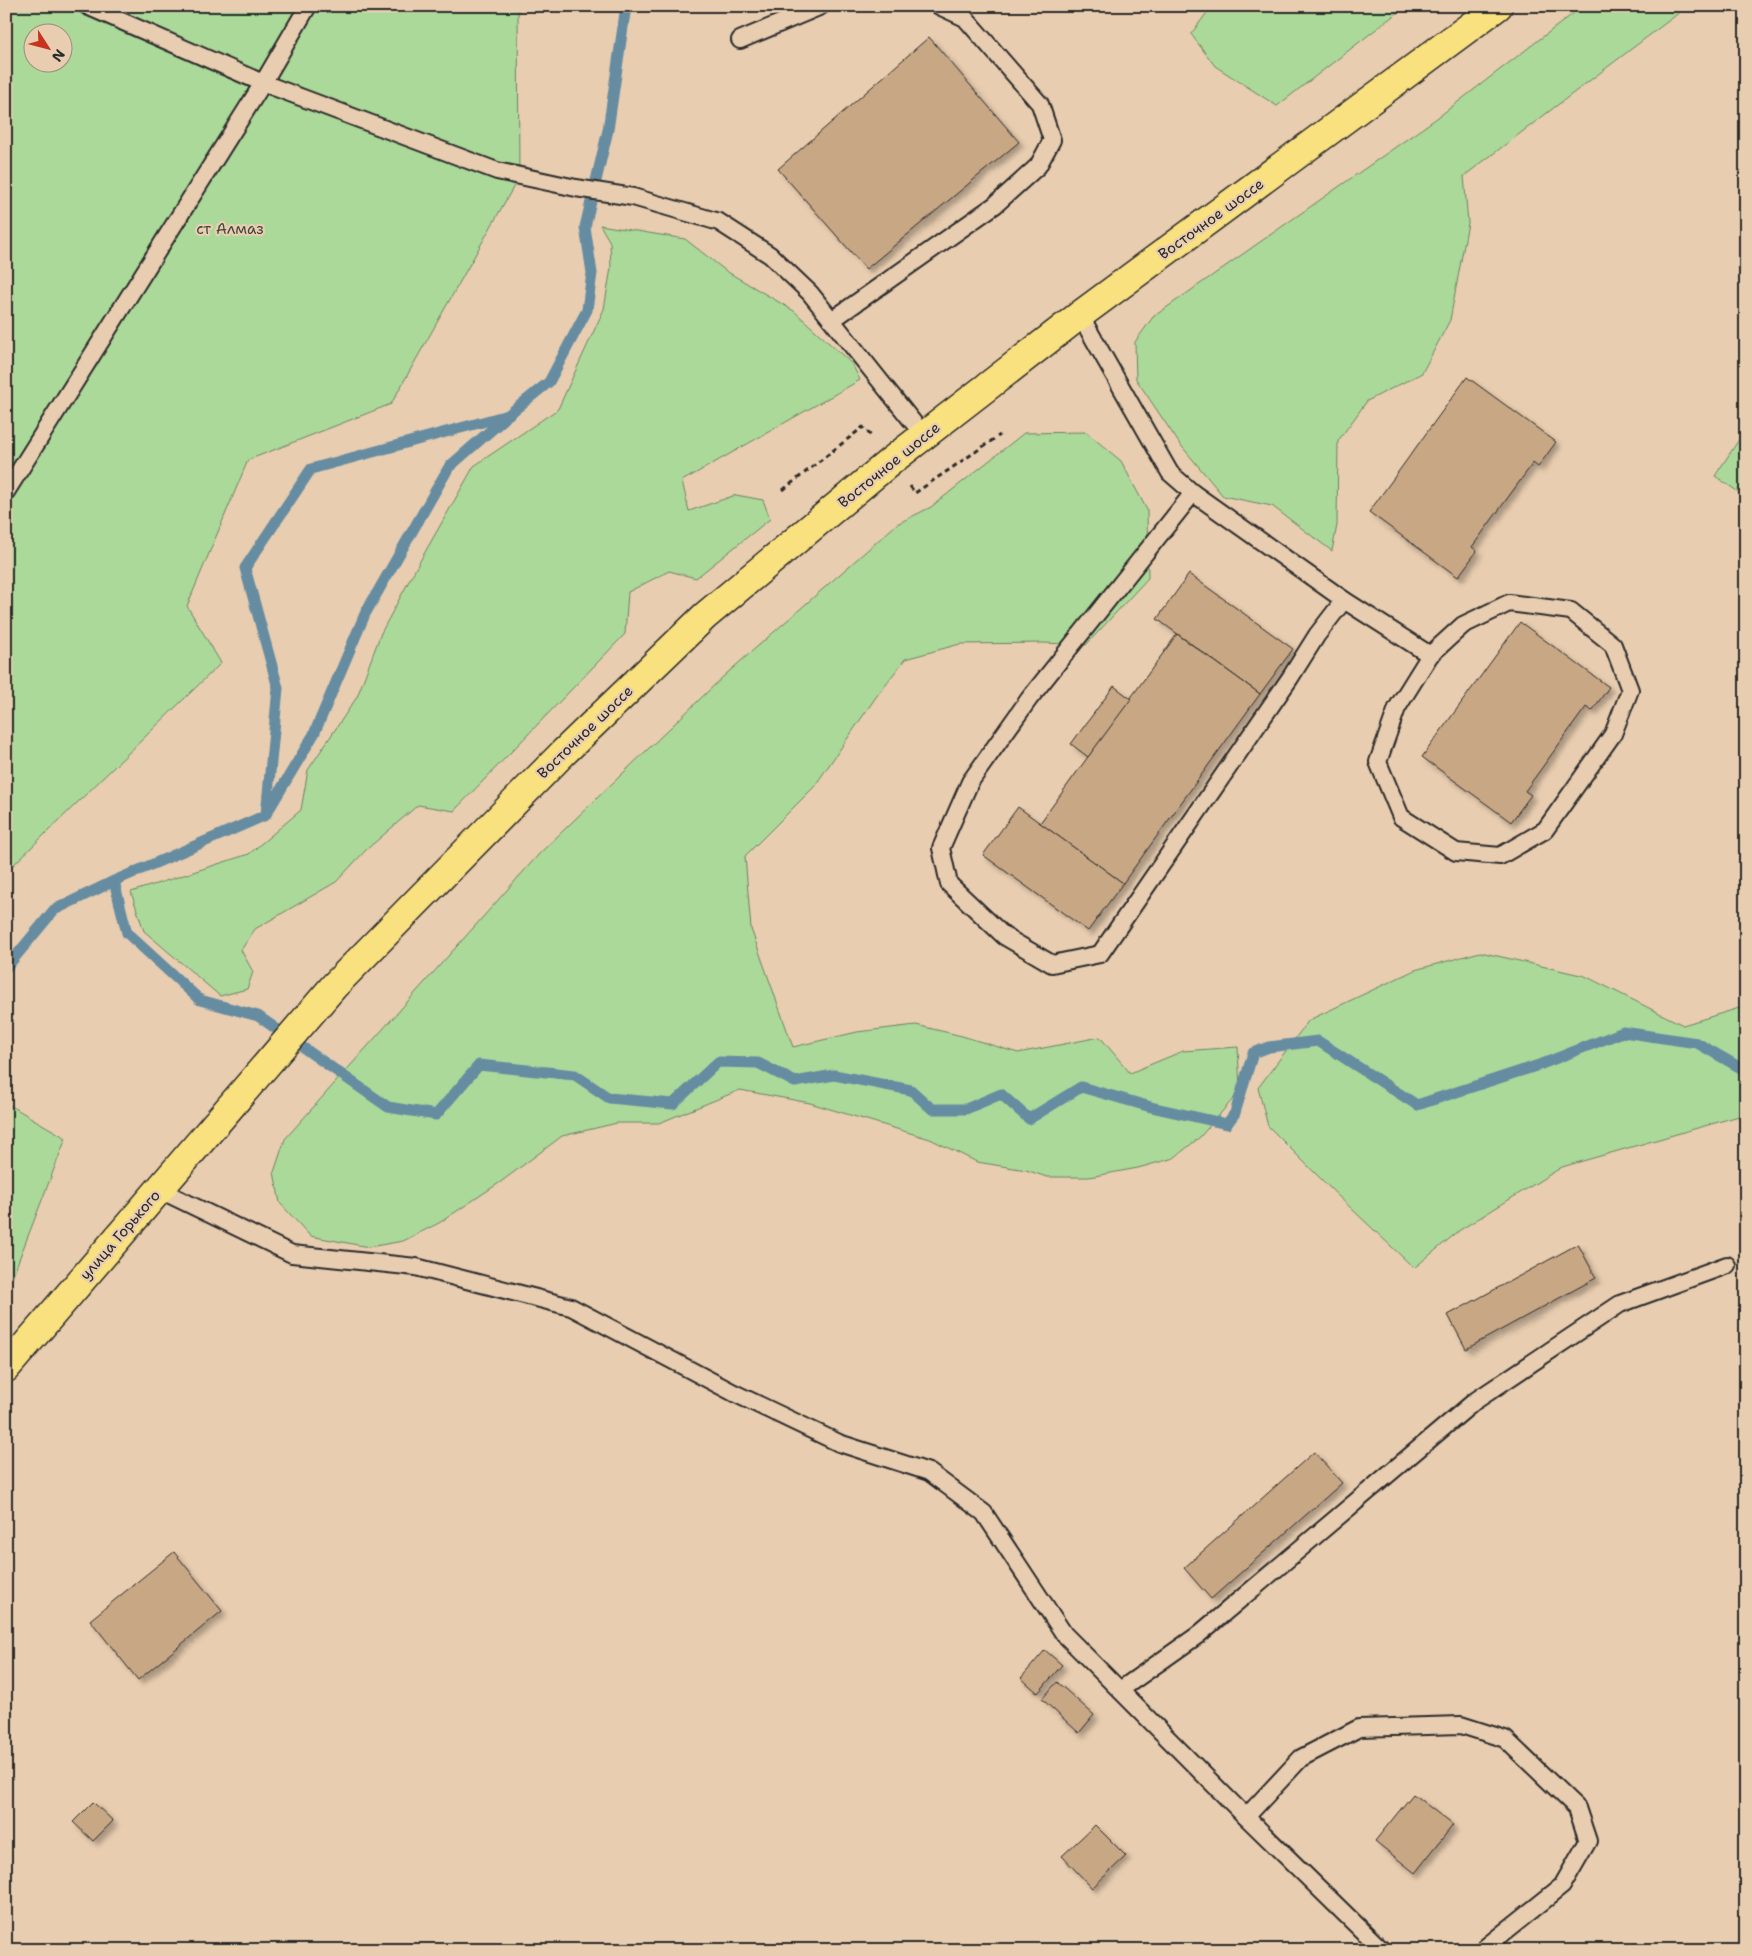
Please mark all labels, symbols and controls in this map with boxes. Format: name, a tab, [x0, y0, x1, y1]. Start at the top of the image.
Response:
north arrow	[22, 22, 72, 72]
text: N	[48, 46, 69, 65]
street label: Восточное шоссе	[1154, 174, 1268, 264]
park label: ст Алмаз	[196, 219, 264, 239]
street label: Восточное шоссе	[834, 418, 944, 512]
street label: Восточное шоссе	[533, 681, 637, 783]
street label: улица Горького	[75, 1186, 165, 1284]

